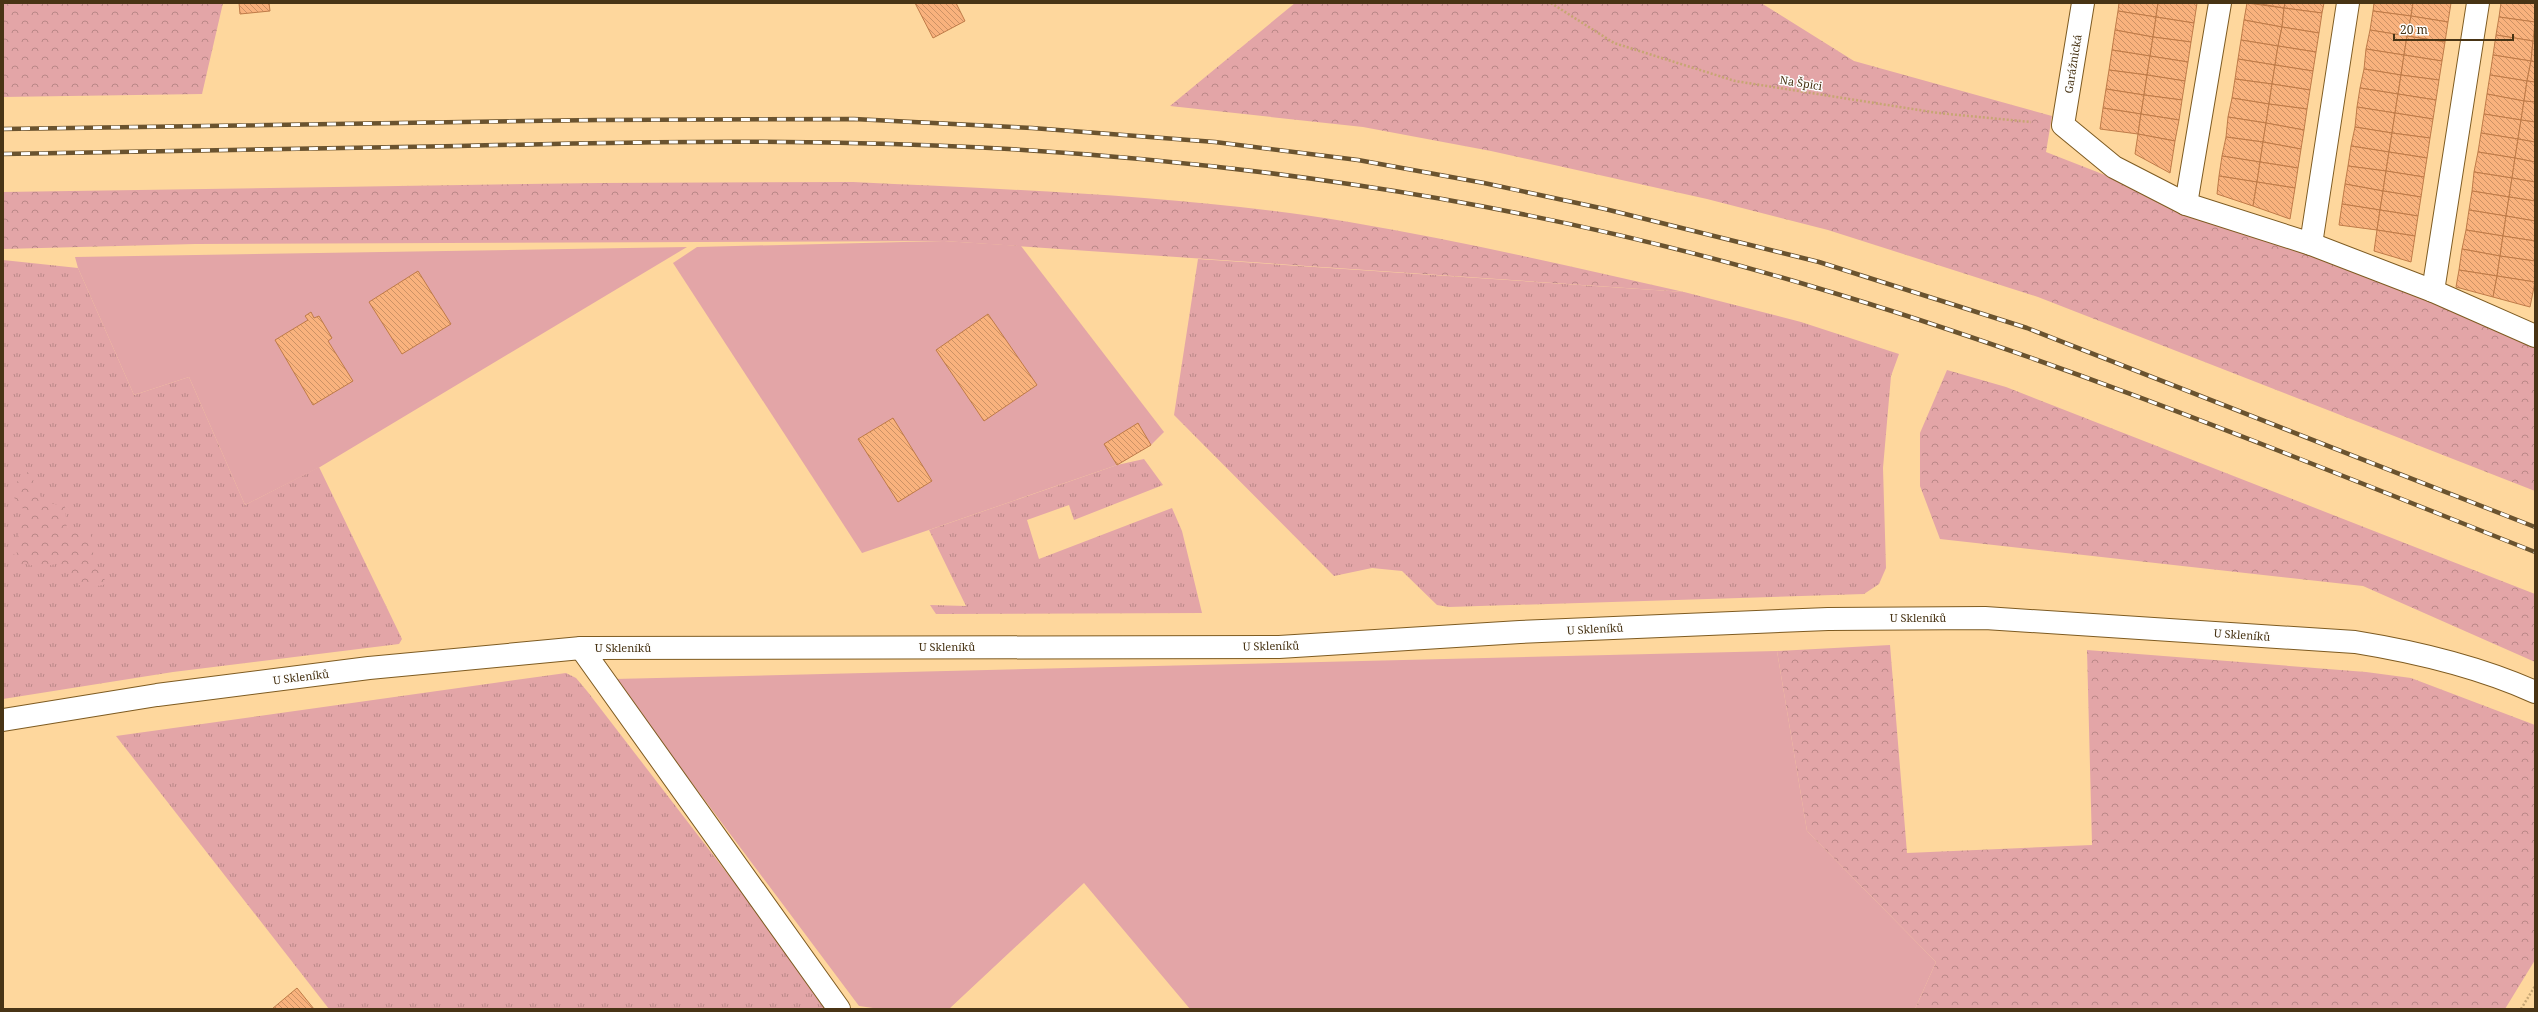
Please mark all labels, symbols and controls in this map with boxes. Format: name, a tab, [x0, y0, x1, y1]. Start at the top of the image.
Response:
scale bar	[2394, 16, 2513, 42]
text: 20 m	[2400, 21, 2428, 38]
street label: Garážnická	[2060, 33, 2085, 94]
street label: Na Špici	[1779, 72, 1824, 93]
street label: U Skleníků	[1890, 610, 1946, 625]
street label: U Skleníků	[1566, 620, 1624, 637]
street label: U Skleníků	[2213, 625, 2271, 644]
street label: U Skleníků	[1243, 638, 1299, 653]
street label: U Skleníků	[919, 639, 975, 654]
street label: U Skleníků	[595, 640, 651, 655]
street label: U Skleníků	[272, 666, 330, 687]

